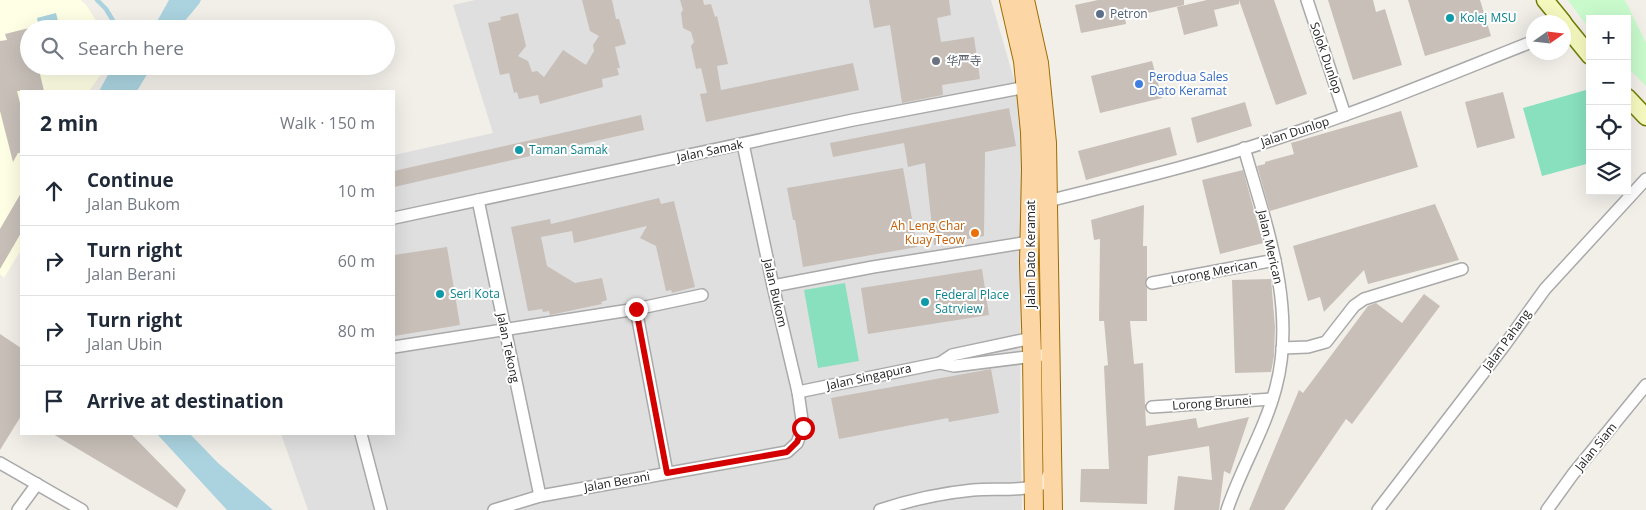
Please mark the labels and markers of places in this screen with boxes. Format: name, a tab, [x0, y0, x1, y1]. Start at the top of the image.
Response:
place label: Petron	[1110, 5, 1148, 22]
marker: Petron	[1094, 8, 1106, 20]
place label: Kolej MSU	[1460, 9, 1517, 26]
marker: Kolej MSU	[1444, 12, 1456, 24]
place label: 华严寺	[946, 52, 982, 69]
marker: 华严寺	[930, 55, 942, 67]
place label: Perodua Sales Dato Keramat	[1149, 68, 1229, 99]
marker: Perodua Sales Dato Keramat	[1133, 78, 1145, 90]
place label: Taman Samak	[529, 141, 609, 158]
marker: Taman Samak	[513, 144, 525, 156]
place label: Ah Leng Char Kuay Teow	[890, 217, 966, 248]
marker: Ah Leng Char Kuay Teow	[969, 227, 981, 239]
place label: Seri Kota	[450, 285, 500, 302]
place label: Federal Place Satrview	[935, 286, 1009, 317]
marker: Seri Kota	[434, 288, 446, 300]
marker: Federal Place Satrview	[919, 296, 931, 308]

